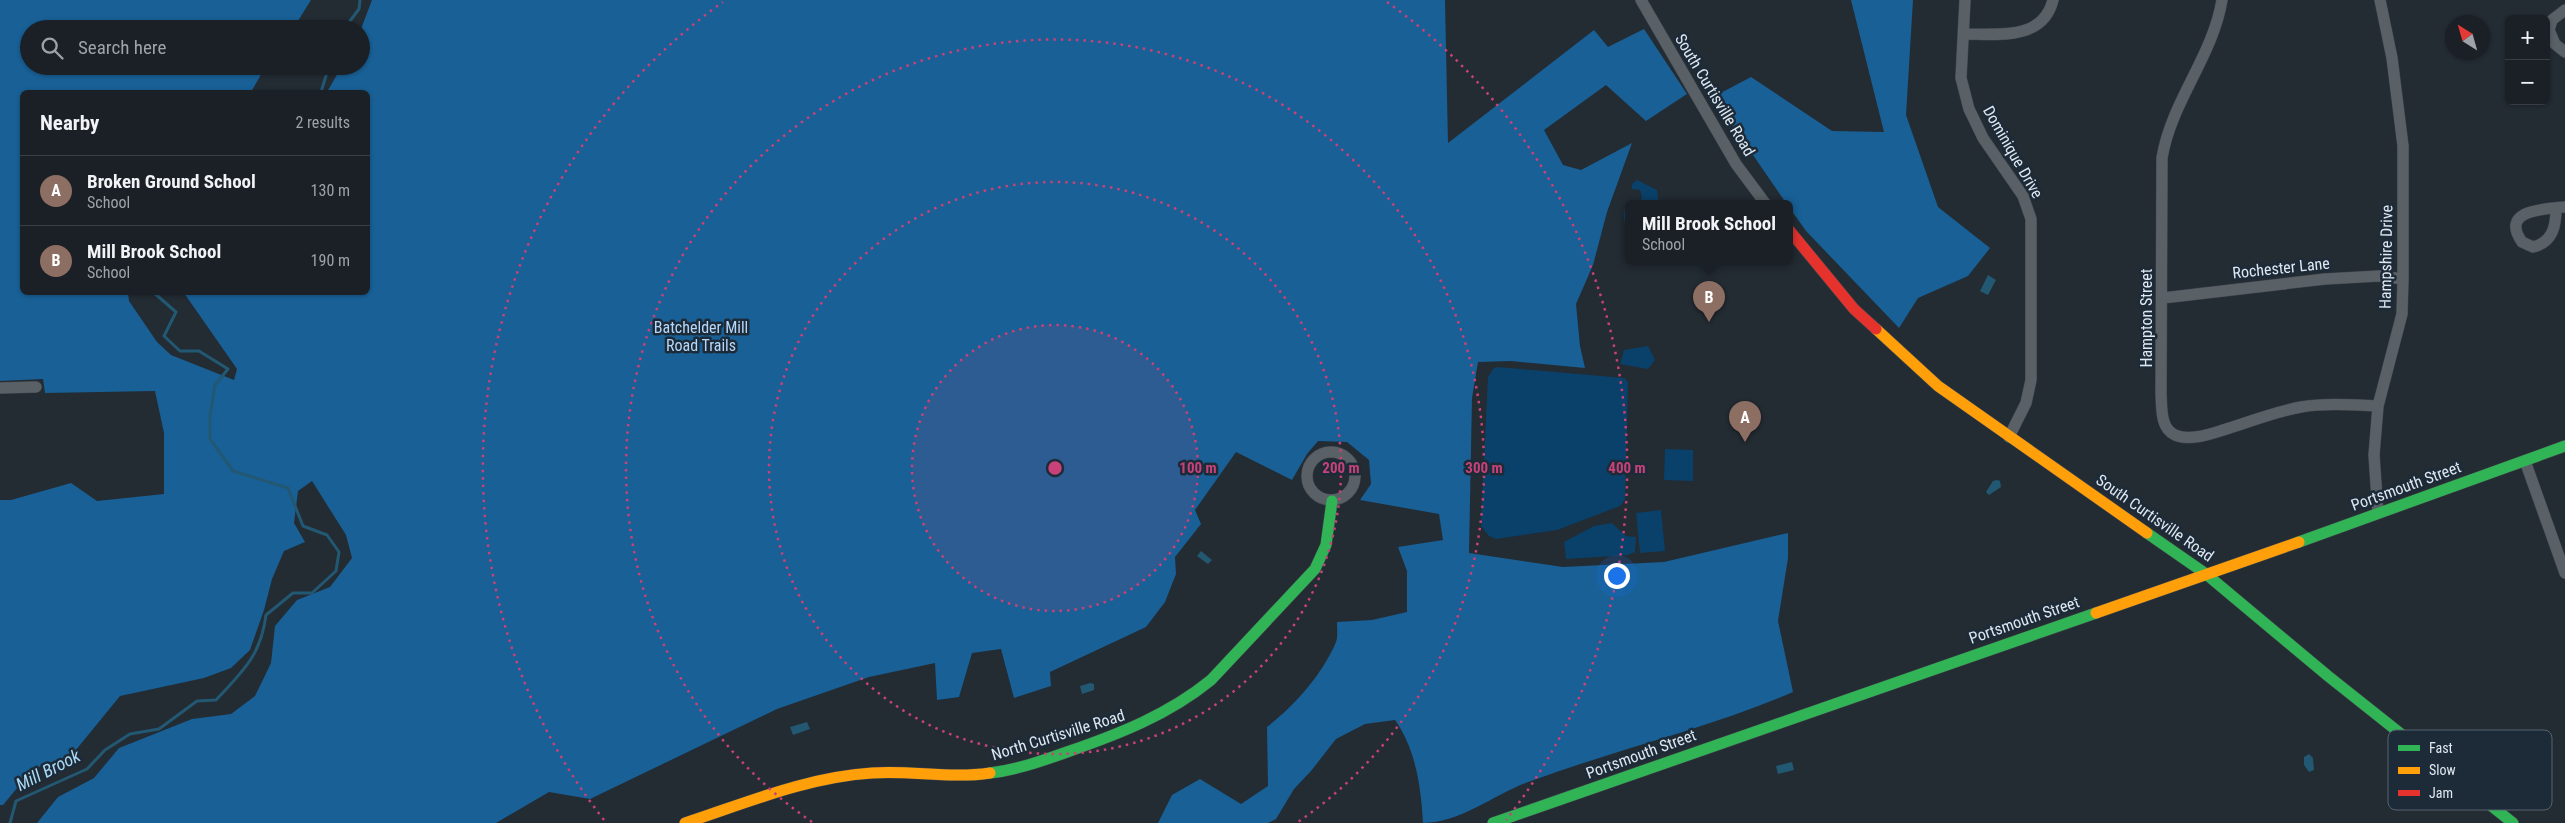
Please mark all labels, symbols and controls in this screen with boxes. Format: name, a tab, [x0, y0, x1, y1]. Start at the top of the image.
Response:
north arrow	[2445, 15, 2490, 60]
map controls	[2505, 15, 2550, 105]
button: +	[2505, 15, 2550, 60]
search box	[20, 20, 370, 75]
street label: South Curtisville Road	[1671, 30, 1759, 160]
icon: search	[38, 34, 66, 62]
text: Search here	[78, 36, 166, 59]
button: −	[2505, 60, 2550, 105]
street label: Dominique Drive	[1979, 103, 2047, 201]
text: Nearby	[40, 111, 99, 135]
text: 2 results	[295, 113, 350, 132]
text: Broken Ground School	[87, 170, 256, 193]
text: A	[51, 181, 61, 200]
text: 130 m	[311, 181, 350, 200]
text: School	[87, 193, 130, 212]
popup	[1625, 200, 1793, 265]
street label: Hampshire Drive	[2376, 205, 2396, 309]
text: Mill Brook School	[1642, 212, 1776, 235]
text: School	[1642, 235, 1685, 254]
text: Mill Brook School	[87, 240, 221, 263]
text: B	[52, 251, 60, 270]
text: 190 m	[311, 251, 350, 270]
street label: Rochester Lane	[2231, 253, 2331, 283]
text: School	[87, 263, 130, 282]
street label: Hampton Street	[2137, 268, 2156, 368]
pin: B	[1693, 281, 1725, 322]
park label: Batchelder Mill Road Trails	[654, 318, 748, 355]
pin: A	[1729, 401, 1761, 442]
street label: Portsmouth Street	[2348, 457, 2464, 515]
centre of rings	[1046, 459, 1064, 477]
text: 100 m	[1179, 459, 1217, 477]
text: 200 m	[1322, 459, 1360, 477]
text: 300 m	[1465, 459, 1503, 477]
text: 400 m	[1608, 459, 1646, 477]
street label: South Curtisville Road	[2093, 470, 2217, 566]
your location	[1604, 563, 1630, 589]
street label: Portsmouth Street	[1966, 592, 2082, 648]
street label: North Curtisville Road	[989, 706, 1127, 764]
street label: Portsmouth Street	[1583, 725, 1699, 783]
legend	[2388, 730, 2552, 810]
text: Fast	[2429, 740, 2453, 756]
water label: Mill Brook	[12, 744, 85, 795]
text: Slow	[2429, 762, 2456, 778]
text: Jam	[2429, 785, 2453, 801]

